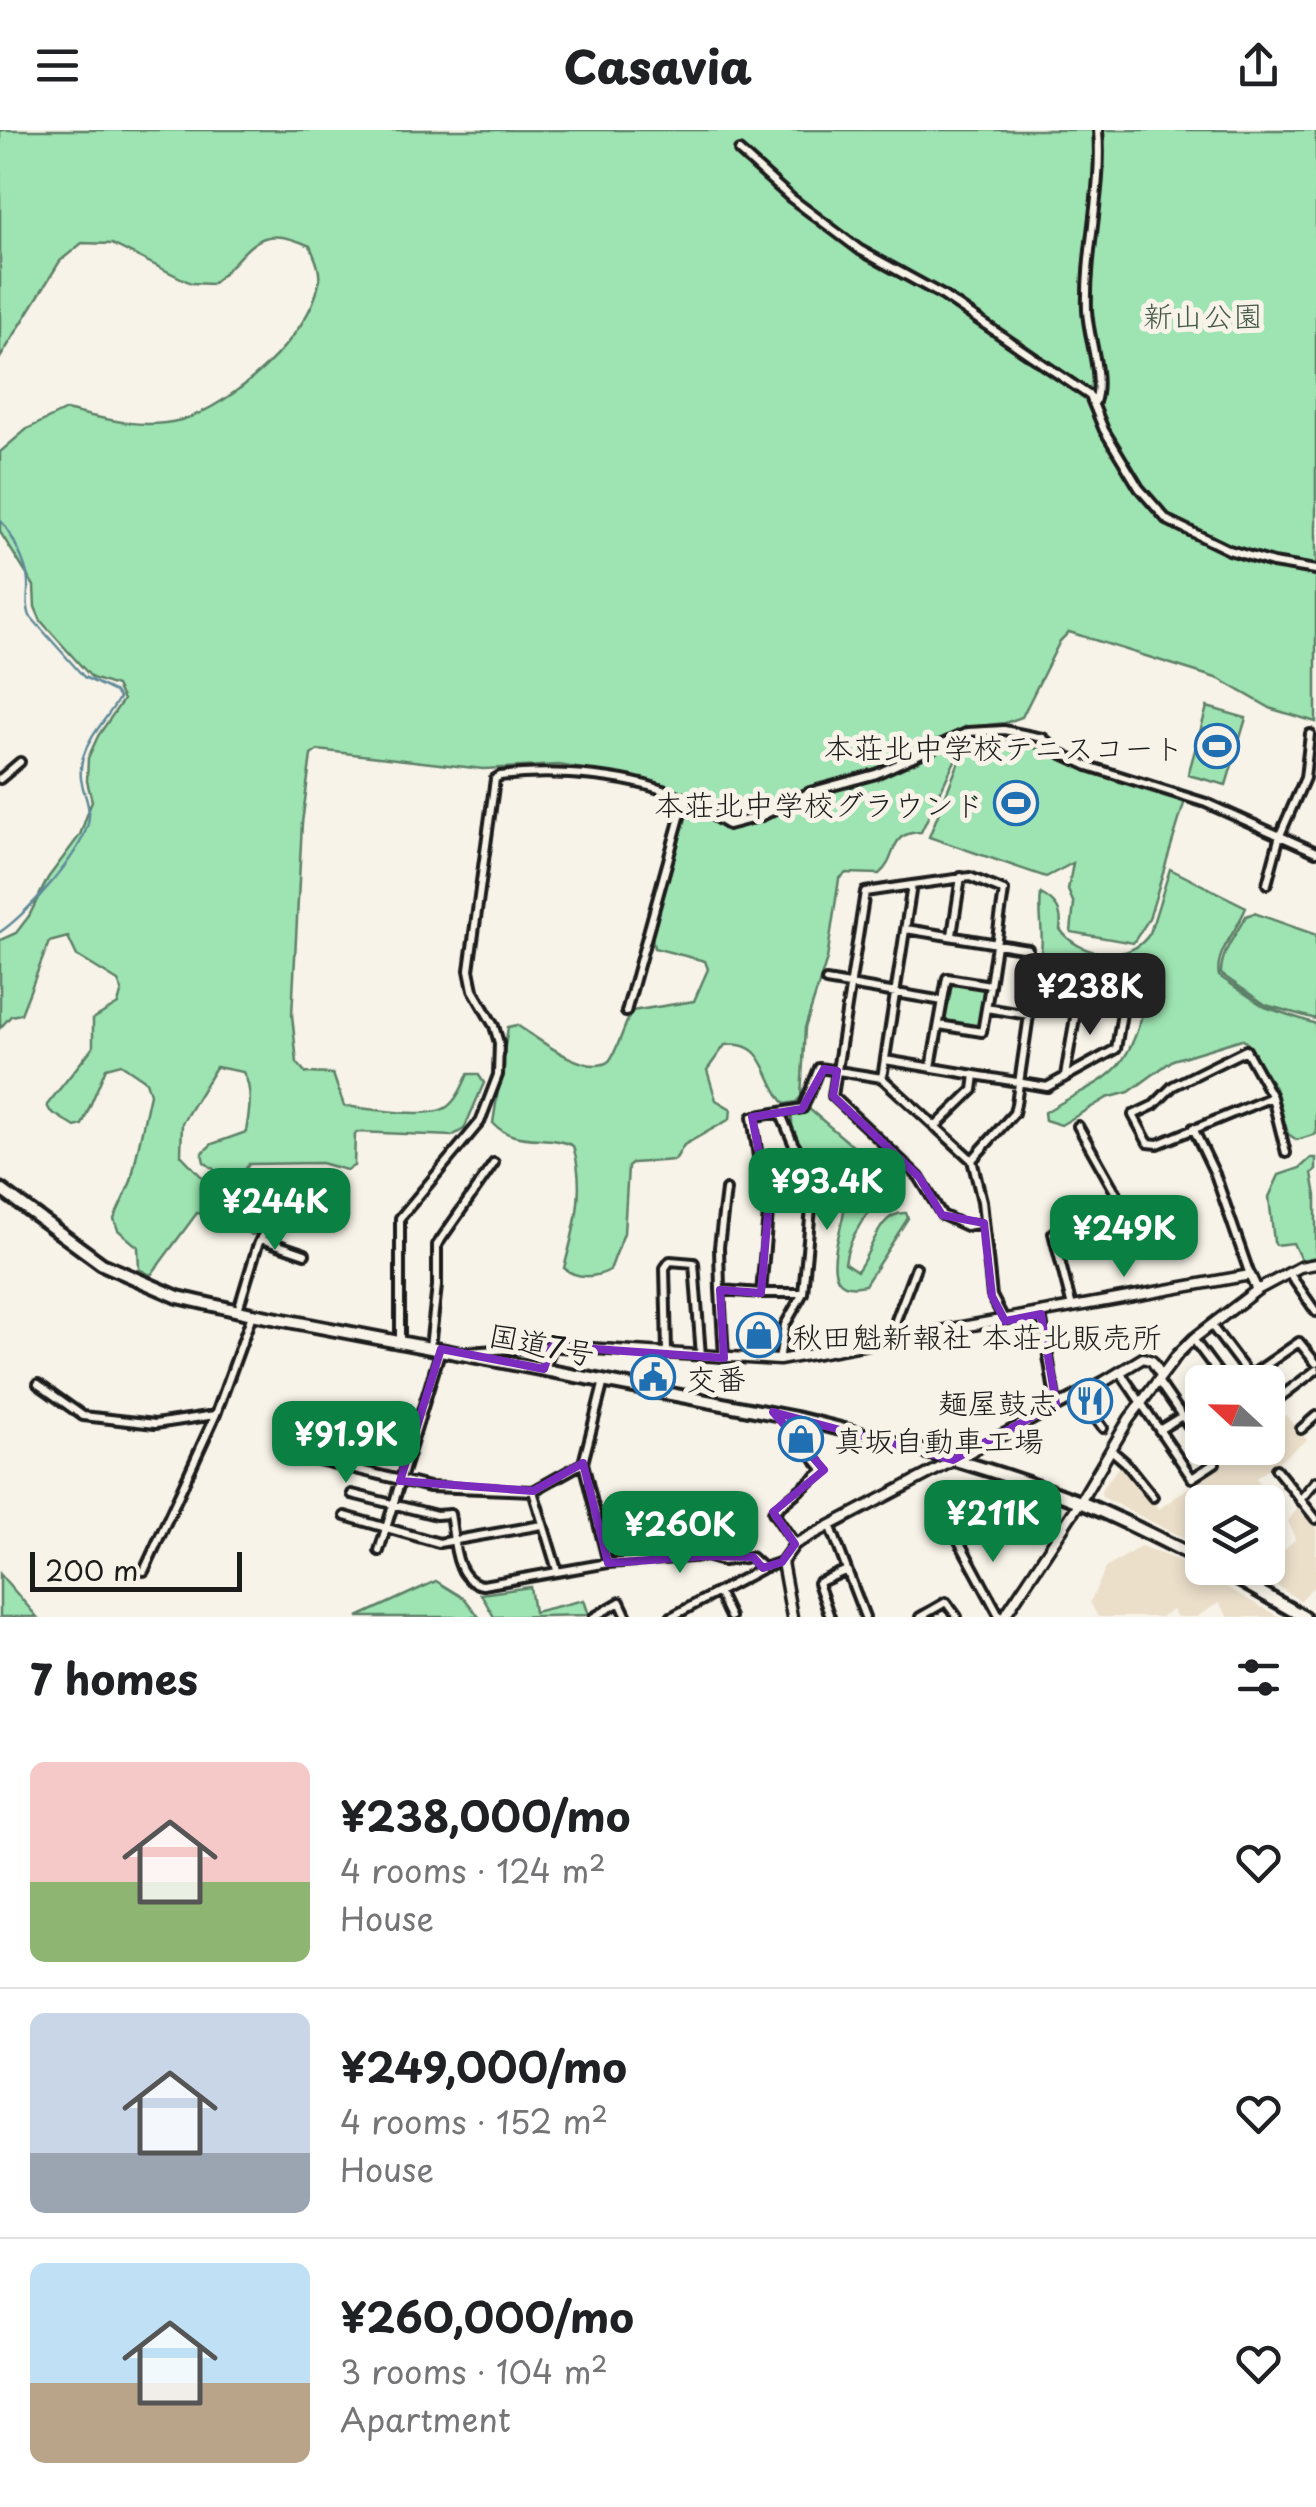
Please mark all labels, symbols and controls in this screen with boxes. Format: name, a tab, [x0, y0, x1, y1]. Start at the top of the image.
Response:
text: Casavia	[564, 31, 752, 99]
icon: menu	[30, 38, 85, 93]
icon: share	[1231, 38, 1286, 93]
park label: 新山公園	[1143, 292, 1263, 337]
sports icon: 本荘北中学校テニスコート	[1194, 723, 1240, 769]
place label: 本荘北中学校テニスコート	[823, 724, 1184, 769]
sports icon: 本荘北中学校グラウンド	[993, 780, 1039, 826]
place label: 本荘北中学校グラウンド	[654, 781, 984, 826]
pin: ¥238K	[1020, 953, 1160, 1038]
text: ¥238K	[1036, 961, 1144, 1009]
pin: ¥93.4K	[746, 1148, 908, 1233]
text: ¥93.4K	[771, 1156, 883, 1204]
pin: ¥244K	[205, 1168, 345, 1253]
text: ¥244K	[221, 1176, 329, 1224]
pin: ¥249K	[1054, 1195, 1194, 1280]
text: ¥249K	[1072, 1203, 1176, 1251]
street label: 国道7号	[485, 1311, 599, 1375]
shop icon: 秋田魁新報社 本荘北販売所	[736, 1312, 782, 1358]
place label: 秋田魁新報社 本荘北販売所	[792, 1313, 1162, 1358]
public building icon: 交番	[630, 1354, 676, 1400]
place label: 交番	[686, 1355, 746, 1400]
north arrow	[1185, 1365, 1285, 1465]
map controls	[1185, 1365, 1285, 1585]
restaurant icon: 麺屋鼓志	[1067, 1378, 1113, 1424]
place label: 麺屋鼓志	[938, 1379, 1058, 1424]
pin: ¥91.9K	[265, 1401, 427, 1486]
text: ¥91.9K	[294, 1409, 398, 1457]
shop icon: 真坂自動車工場	[778, 1416, 824, 1462]
place label: 真坂自動車工場	[834, 1417, 1044, 1462]
pin: ¥211K	[923, 1480, 1063, 1565]
button: layers	[1185, 1485, 1285, 1585]
text: ¥211K	[946, 1488, 1040, 1536]
pin: ¥260K	[610, 1491, 750, 1576]
text: ¥260K	[624, 1499, 736, 1547]
scale bar	[30, 1547, 242, 1592]
text: 200 m	[45, 1548, 138, 1591]
text: 7 homes	[30, 1646, 198, 1709]
icon: filters	[1231, 1650, 1286, 1705]
text: ¥238,000/mo	[340, 1783, 630, 1846]
icon: home	[110, 1802, 230, 1922]
icon: heart	[1231, 1835, 1286, 1890]
text: 4 rooms · 124 m²	[340, 1846, 606, 1894]
text: House	[340, 1894, 434, 1942]
text: ¥249,000/mo	[340, 2034, 627, 2097]
icon: home	[110, 2053, 230, 2173]
icon: heart	[1231, 2086, 1286, 2141]
text: 4 rooms · 152 m²	[340, 2097, 608, 2145]
text: House	[340, 2145, 434, 2193]
text: ¥260,000/mo	[340, 2284, 634, 2347]
icon: home	[110, 2303, 230, 2423]
icon: heart	[1231, 2336, 1286, 2391]
text: 3 rooms · 104 m²	[340, 2347, 608, 2395]
text: Apartment	[340, 2395, 511, 2443]

